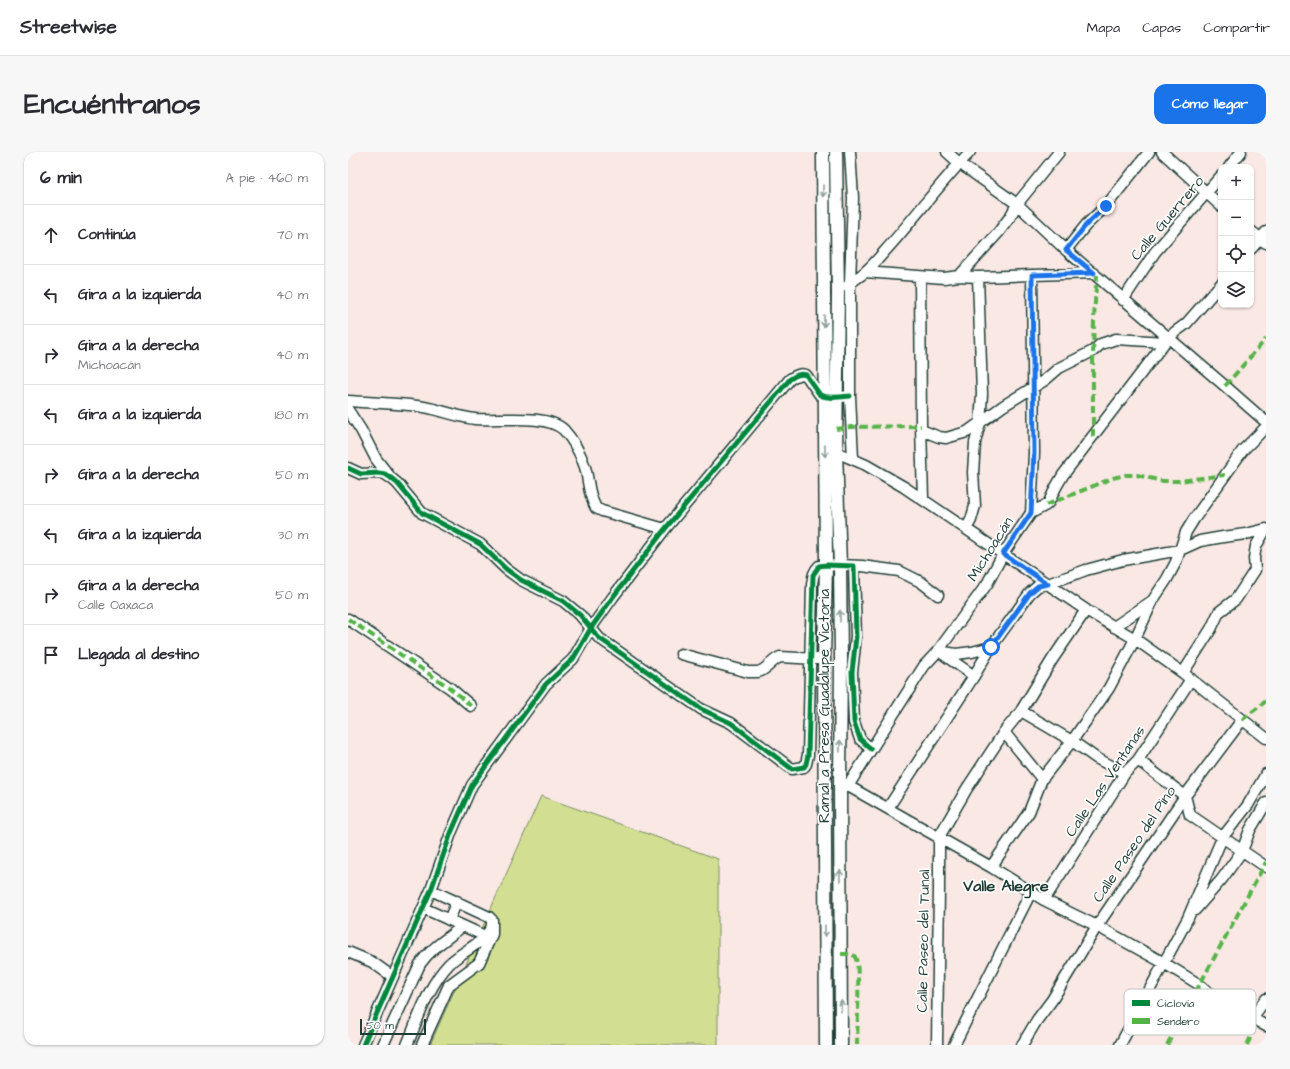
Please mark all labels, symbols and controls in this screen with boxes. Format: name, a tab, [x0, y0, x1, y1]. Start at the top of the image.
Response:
text: Streetwise	[20, 14, 117, 41]
text: Mapa	[1087, 18, 1120, 38]
text: Capas	[1142, 18, 1181, 38]
text: Compartir	[1203, 18, 1270, 38]
button: Cómo llegar	[1154, 84, 1266, 124]
text: Encuéntranos	[24, 85, 200, 124]
map controls	[1218, 164, 1254, 308]
button: +	[1218, 164, 1254, 200]
text: 6 min	[40, 166, 82, 190]
text: A pie · 460 m	[225, 169, 308, 187]
street label: Calle Guerrero	[1126, 171, 1209, 265]
one-way arrow	[819, 184, 827, 197]
route end	[1097, 197, 1115, 215]
button: −	[1218, 200, 1254, 236]
icon: ahead	[40, 224, 62, 246]
text: Continúa	[78, 224, 136, 245]
text: 70 m	[276, 226, 308, 244]
button: locate	[1218, 236, 1254, 272]
button: layers	[1218, 272, 1254, 308]
icon: left	[40, 284, 62, 306]
text: Gira a la izquierda	[78, 284, 201, 305]
text: 40 m	[276, 286, 308, 304]
one-way arrow	[820, 314, 828, 327]
text: Gira a la derecha	[78, 335, 199, 356]
icon: right	[40, 344, 62, 366]
text: 40 m	[276, 346, 308, 364]
text: Michoacán	[78, 356, 141, 374]
icon: left	[40, 404, 62, 426]
text: Gira a la izquierda	[78, 404, 201, 425]
text: 180 m	[274, 406, 308, 424]
one-way arrow	[821, 444, 829, 457]
icon: right	[40, 464, 62, 486]
text: Gira a la derecha	[78, 464, 199, 485]
text: 50 m	[275, 466, 308, 484]
street label: Michoacán	[962, 513, 1019, 585]
icon: left	[40, 524, 62, 546]
text: Gira a la izquierda	[78, 524, 201, 545]
text: 30 m	[278, 526, 308, 544]
text: Gira a la derecha	[78, 575, 199, 596]
icon: right	[40, 584, 62, 606]
text: 50 m	[275, 586, 308, 604]
street label: Ramal a Presa Guadalupe Victoria	[814, 589, 835, 823]
text: Calle Oaxaca	[78, 596, 153, 614]
one-way arrow	[837, 610, 844, 623]
route start	[982, 638, 1000, 656]
icon: arrive	[40, 644, 62, 666]
text: Llegada al destino	[78, 644, 199, 665]
street label: Calle Las Ventanas	[1060, 721, 1151, 841]
one-way arrow	[836, 740, 844, 753]
street label: Calle Paseo del Pino	[1088, 781, 1182, 907]
street label: Calle Paseo del Tunal	[912, 869, 935, 1013]
one-way arrow	[836, 870, 844, 883]
district label: Valle Alegre	[962, 875, 1049, 899]
one-way arrow	[821, 924, 829, 937]
legend	[1124, 989, 1256, 1035]
text: Ciclovía	[1157, 996, 1195, 1011]
one-way arrow	[837, 1000, 845, 1013]
text: Sendero	[1157, 1014, 1200, 1029]
scale bar	[360, 1017, 426, 1036]
text: 50 m	[366, 1018, 394, 1033]

